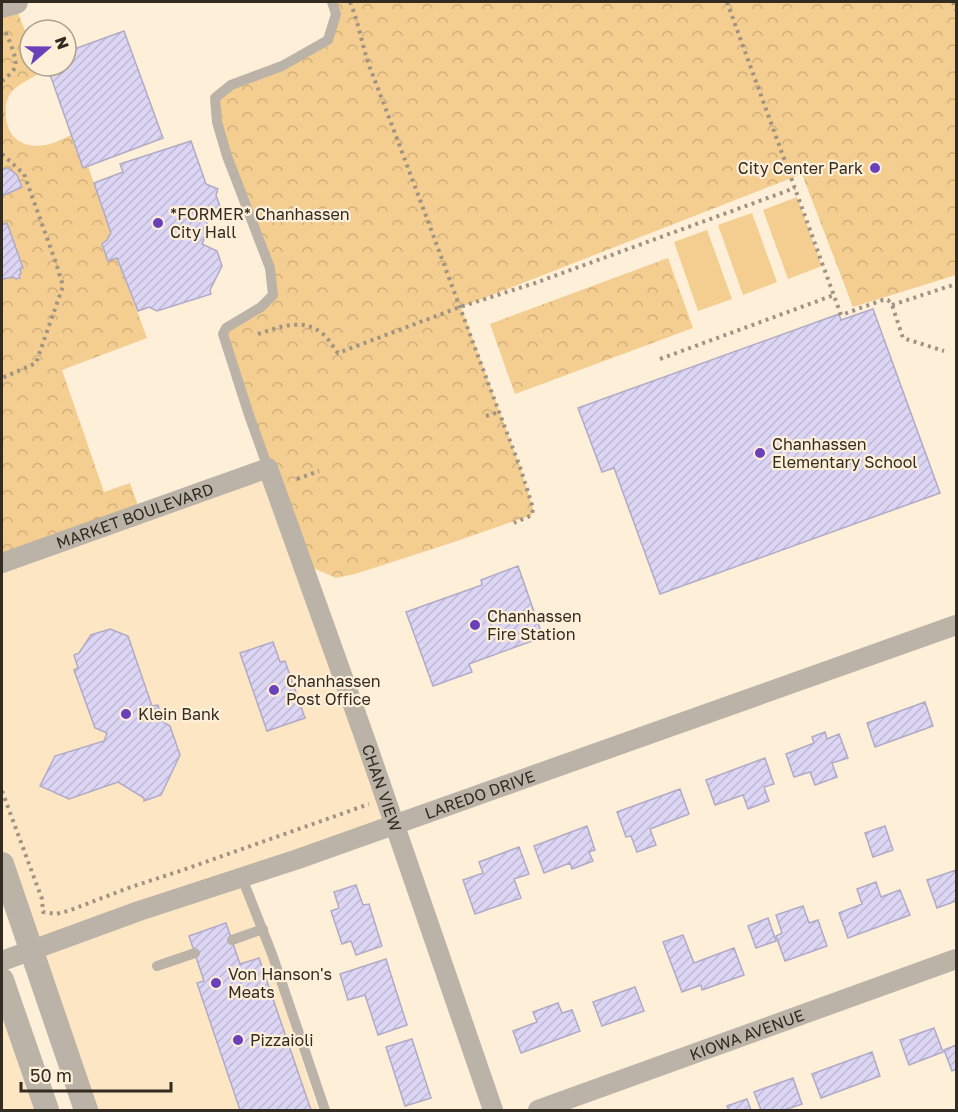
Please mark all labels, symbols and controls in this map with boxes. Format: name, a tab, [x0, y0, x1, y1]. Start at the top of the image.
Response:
north arrow	[18, 18, 78, 78]
text: N	[51, 34, 74, 52]
place label: City Center Park	[738, 158, 863, 178]
marker: City Center Park	[868, 161, 882, 175]
place label: *FORMER* Chanhassen City Hall	[170, 204, 350, 242]
marker: *FORMER* Chanhassen City Hall	[151, 216, 165, 230]
place label: Chanhassen Elementary School	[772, 434, 917, 472]
marker: Chanhassen Elementary School	[753, 446, 767, 460]
street label: MARKET BOULEVARD	[53, 478, 216, 553]
place label: Chanhassen Fire Station	[487, 606, 582, 644]
marker: Chanhassen Fire Station	[468, 618, 482, 632]
place label: Chanhassen Post Office	[286, 671, 381, 709]
marker: Chanhassen Post Office	[267, 683, 281, 697]
place label: Klein Bank	[138, 704, 220, 724]
marker: Klein Bank	[119, 707, 133, 721]
street label: CHAN VIEW	[358, 742, 406, 834]
street label: LAREDO DRIVE	[422, 766, 538, 823]
place label: Von Hanson's Meats	[228, 964, 332, 1002]
marker: Von Hanson's Meats	[209, 976, 223, 990]
street label: KIOWA AVENUE	[687, 1005, 807, 1064]
place label: Pizzaioli	[250, 1030, 314, 1050]
marker: Pizzaioli	[231, 1033, 245, 1047]
scale bar	[21, 1055, 171, 1093]
text: 50 m	[30, 1064, 72, 1086]

